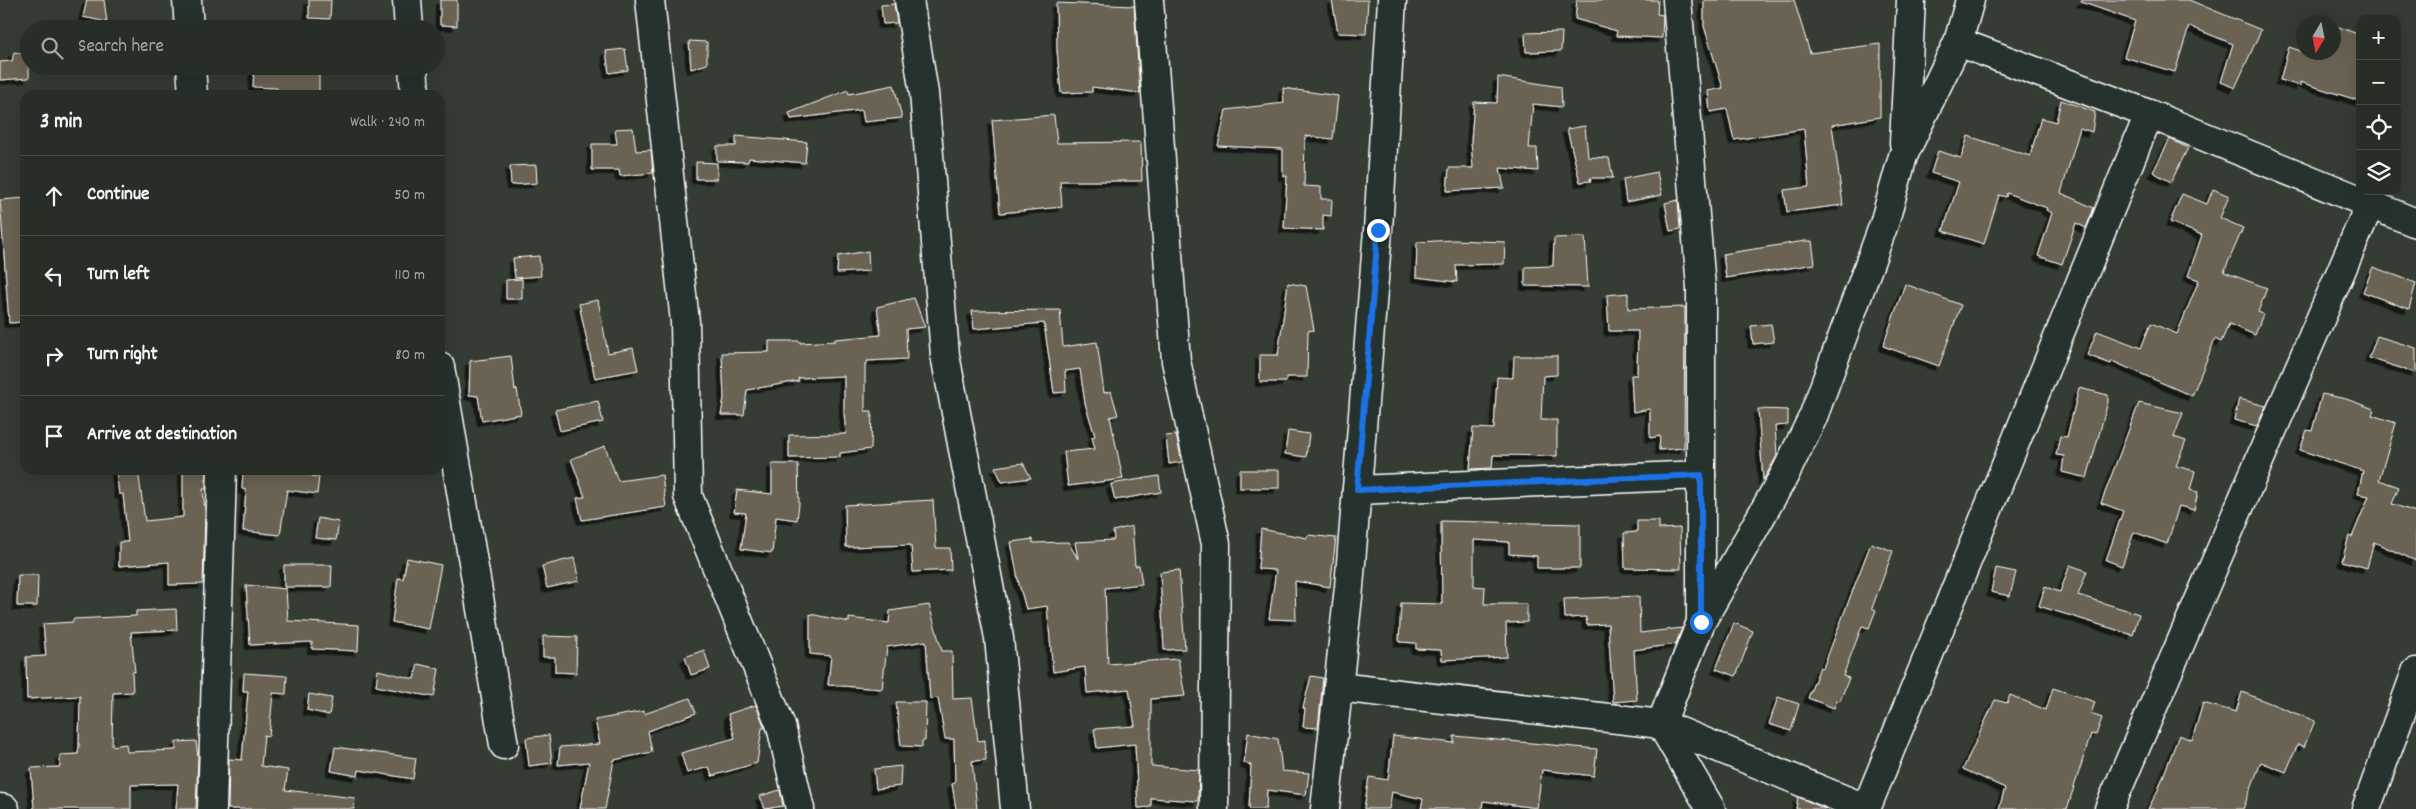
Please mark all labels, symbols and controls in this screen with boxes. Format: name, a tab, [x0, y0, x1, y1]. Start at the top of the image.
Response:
north arrow	[2296, 15, 2341, 60]
map controls	[2356, 15, 2401, 195]
button: +	[2356, 15, 2401, 60]
search box	[20, 20, 445, 75]
icon: search	[38, 34, 66, 62]
text: Search here	[78, 34, 164, 61]
button: −	[2356, 60, 2401, 105]
button: locate	[2356, 105, 2401, 150]
text: 3 min	[40, 108, 82, 138]
text: Walk · 240 m	[350, 111, 425, 134]
button: layers	[2356, 150, 2401, 195]
icon: ahead	[40, 182, 68, 210]
text: Continue	[87, 182, 149, 209]
text: 50 m	[394, 184, 425, 207]
route end	[1367, 219, 1390, 242]
icon: left	[40, 262, 68, 290]
text: Turn left	[87, 262, 150, 289]
text: 110 m	[395, 264, 425, 287]
icon: right	[40, 342, 68, 370]
text: Turn right	[87, 342, 158, 369]
text: 80 m	[395, 344, 425, 367]
icon: arrive	[40, 422, 68, 450]
text: Arrive at destination	[87, 422, 237, 449]
route start	[1690, 611, 1713, 634]

